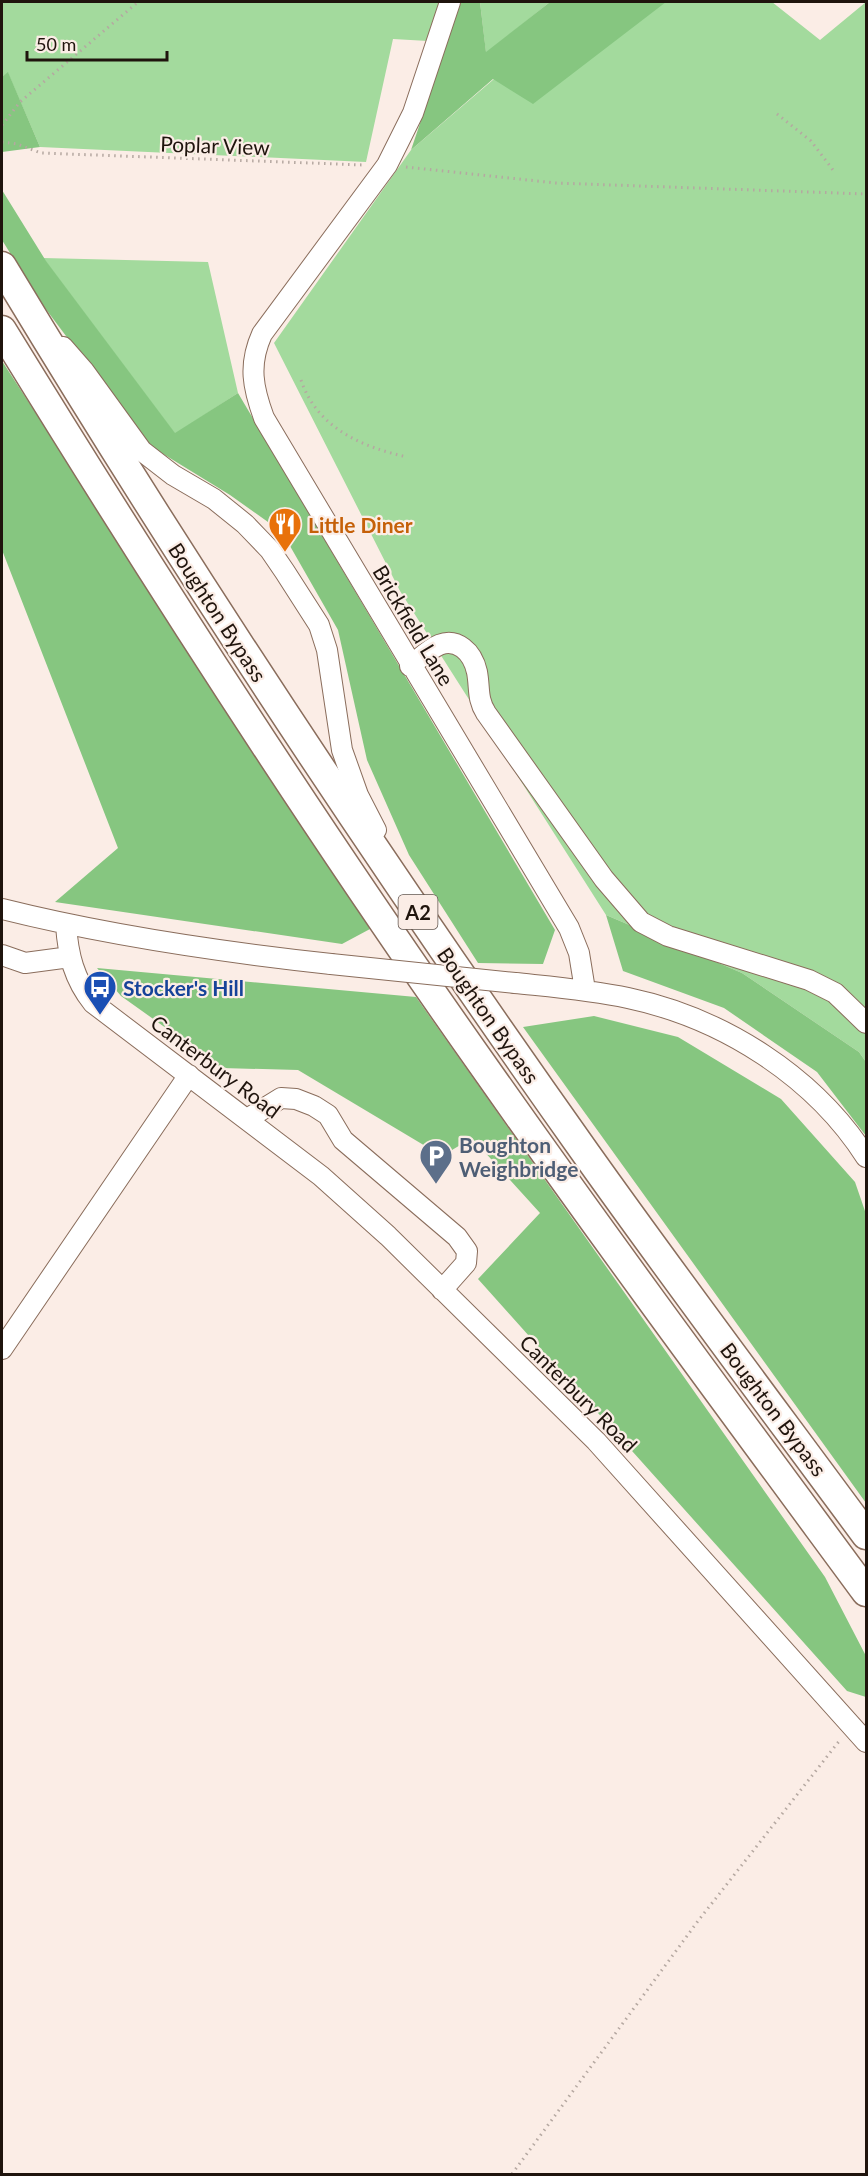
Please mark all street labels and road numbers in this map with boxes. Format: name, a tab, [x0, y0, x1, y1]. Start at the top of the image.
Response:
street label: Poplar View	[160, 131, 271, 159]
street label: Boughton Bypass	[164, 538, 272, 686]
street label: Brickfield Lane	[368, 560, 460, 690]
road number: A2	[398, 895, 438, 929]
street label: Boughton Bypass	[433, 942, 545, 1088]
street label: Canterbury Road	[146, 1009, 286, 1123]
street label: Canterbury Road	[515, 1329, 643, 1457]
street label: Boughton Bypass	[716, 1337, 832, 1481]

